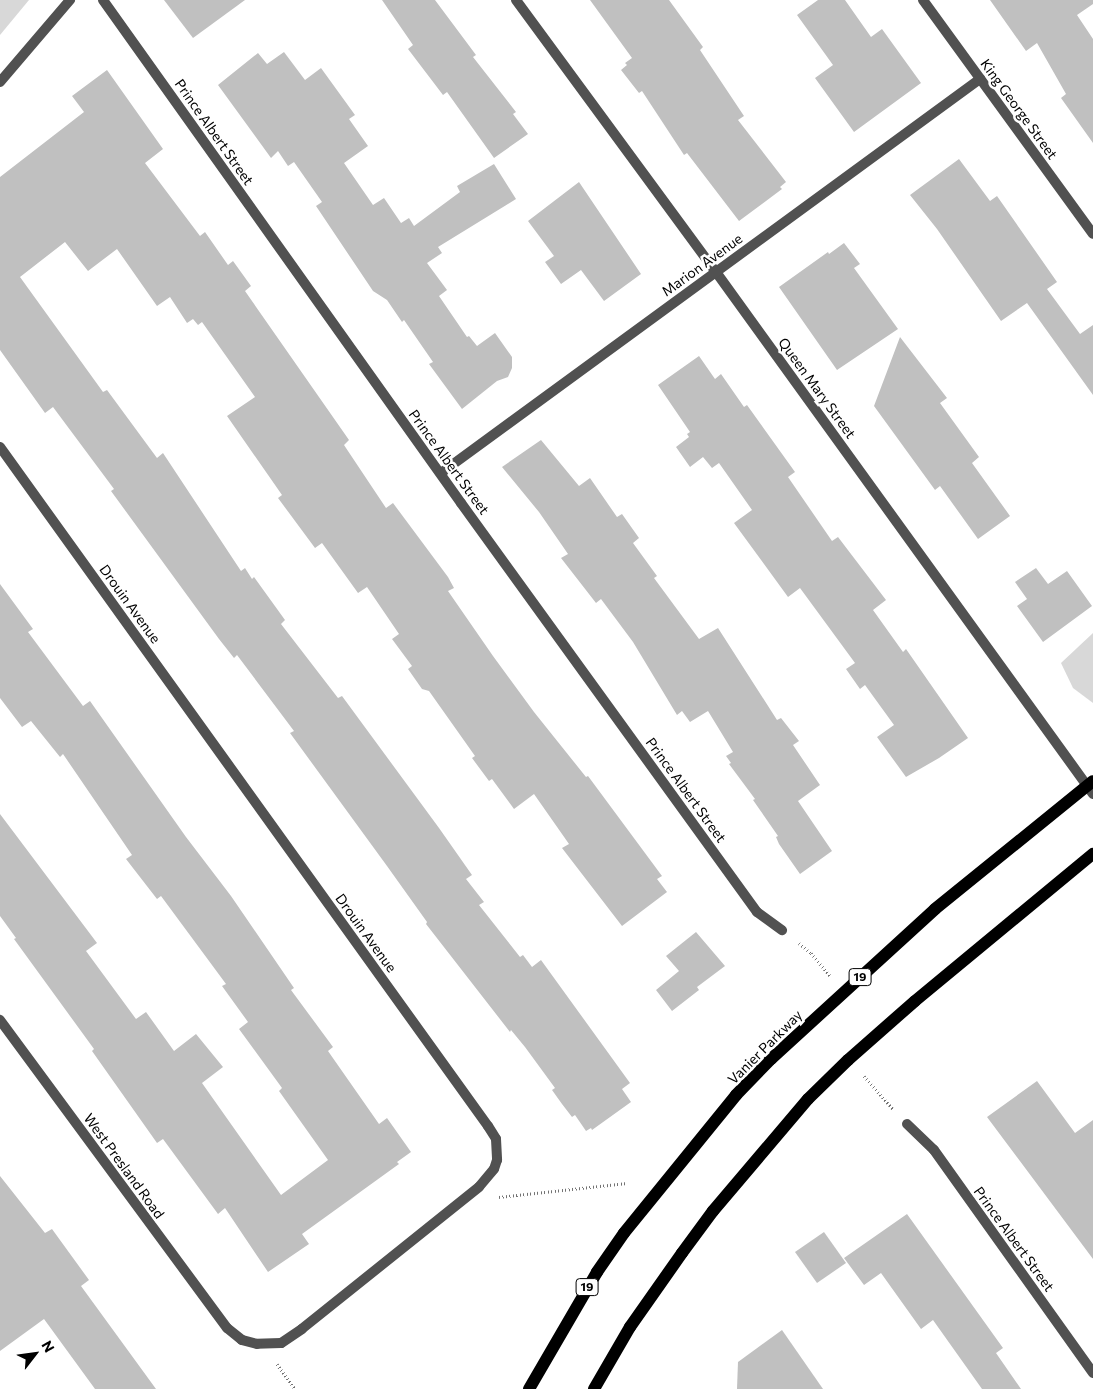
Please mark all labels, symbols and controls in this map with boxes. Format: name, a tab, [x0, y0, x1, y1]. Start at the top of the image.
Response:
street label: King George Street	[977, 56, 1061, 162]
street label: Prince Albert Street	[171, 76, 257, 188]
street label: Marion Avenue	[658, 230, 746, 300]
street label: Queen Mary Street	[775, 334, 859, 442]
street label: Prince Albert Street	[405, 406, 493, 518]
street label: Drouin Avenue	[96, 562, 164, 646]
street label: Prince Albert Street	[642, 734, 730, 846]
street label: Drouin Avenue	[332, 891, 400, 975]
road number: 19	[848, 968, 872, 986]
street label: Vanier Parkway	[724, 1006, 806, 1088]
street label: West Presland Road	[80, 1110, 168, 1222]
street label: Prince Albert Street	[970, 1183, 1058, 1295]
road number: 19	[574, 1277, 600, 1296]
north arrow	[10, 1329, 60, 1379]
text: N	[38, 1337, 58, 1355]

